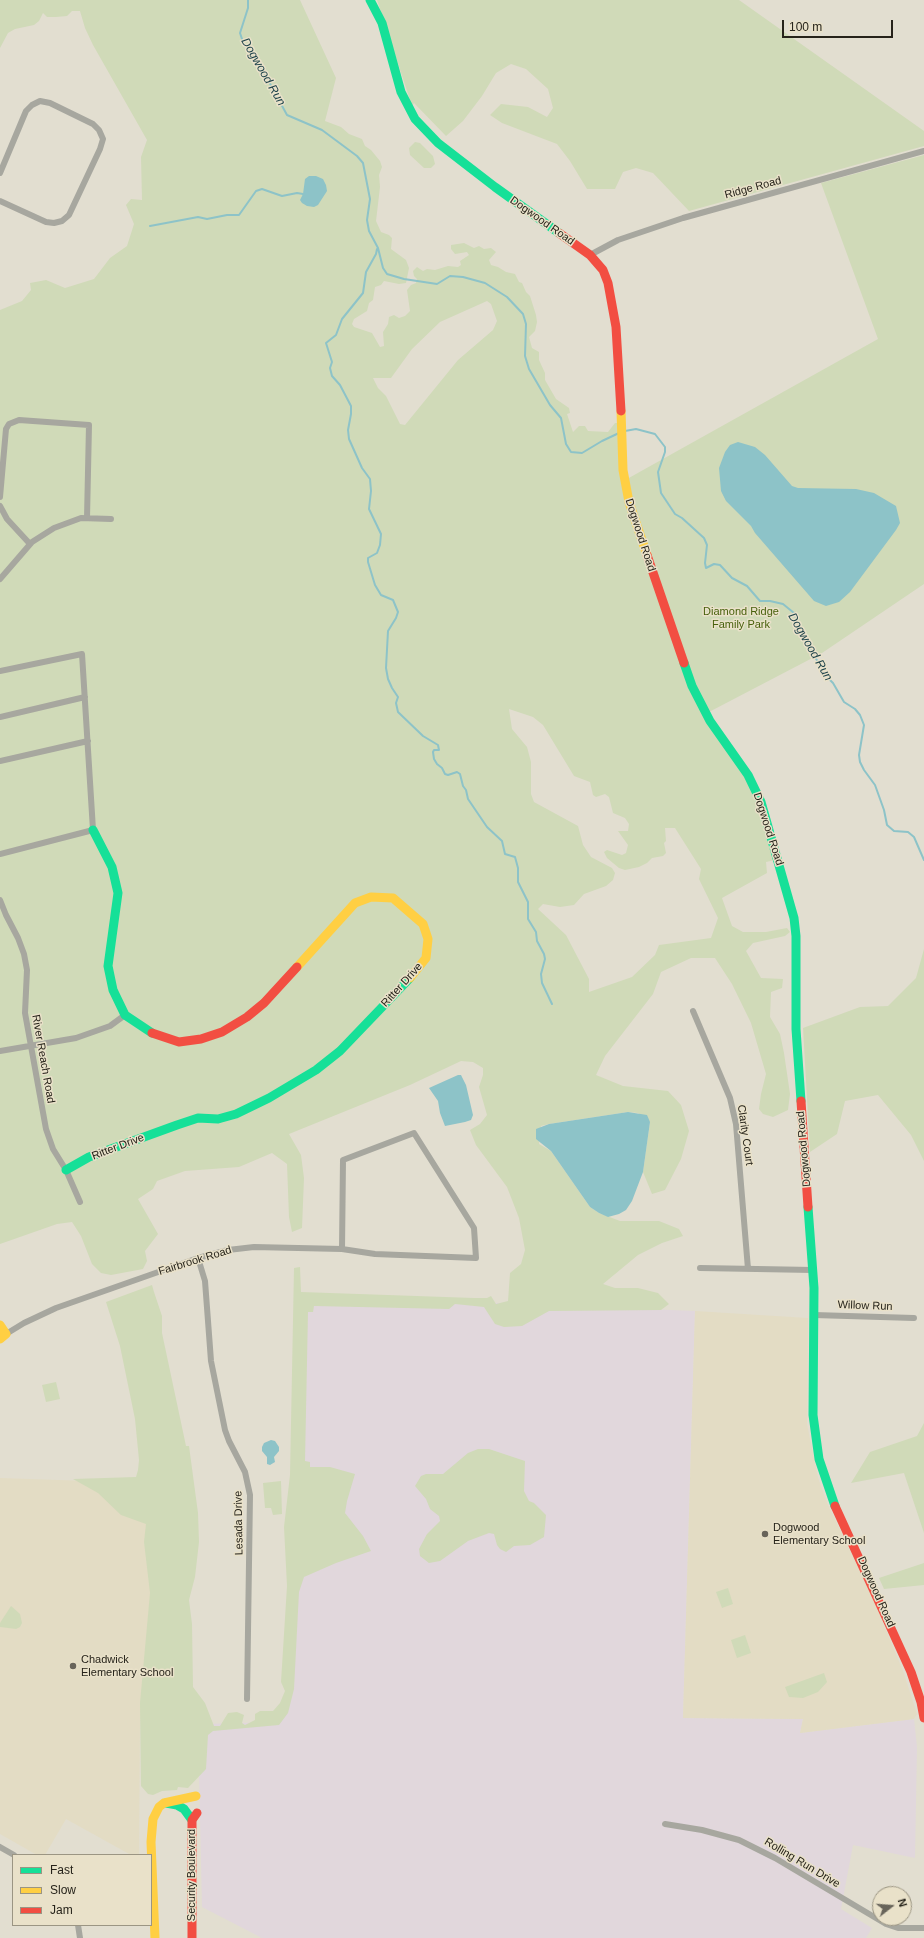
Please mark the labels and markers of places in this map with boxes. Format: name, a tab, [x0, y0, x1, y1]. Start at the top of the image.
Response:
place label: Dogwood Elementary School	[773, 1521, 865, 1547]
marker: Dogwood Elementary School	[760, 1529, 770, 1539]
place label: Chadwick Elementary School	[81, 1653, 173, 1679]
marker: Chadwick Elementary School	[68, 1661, 78, 1671]

